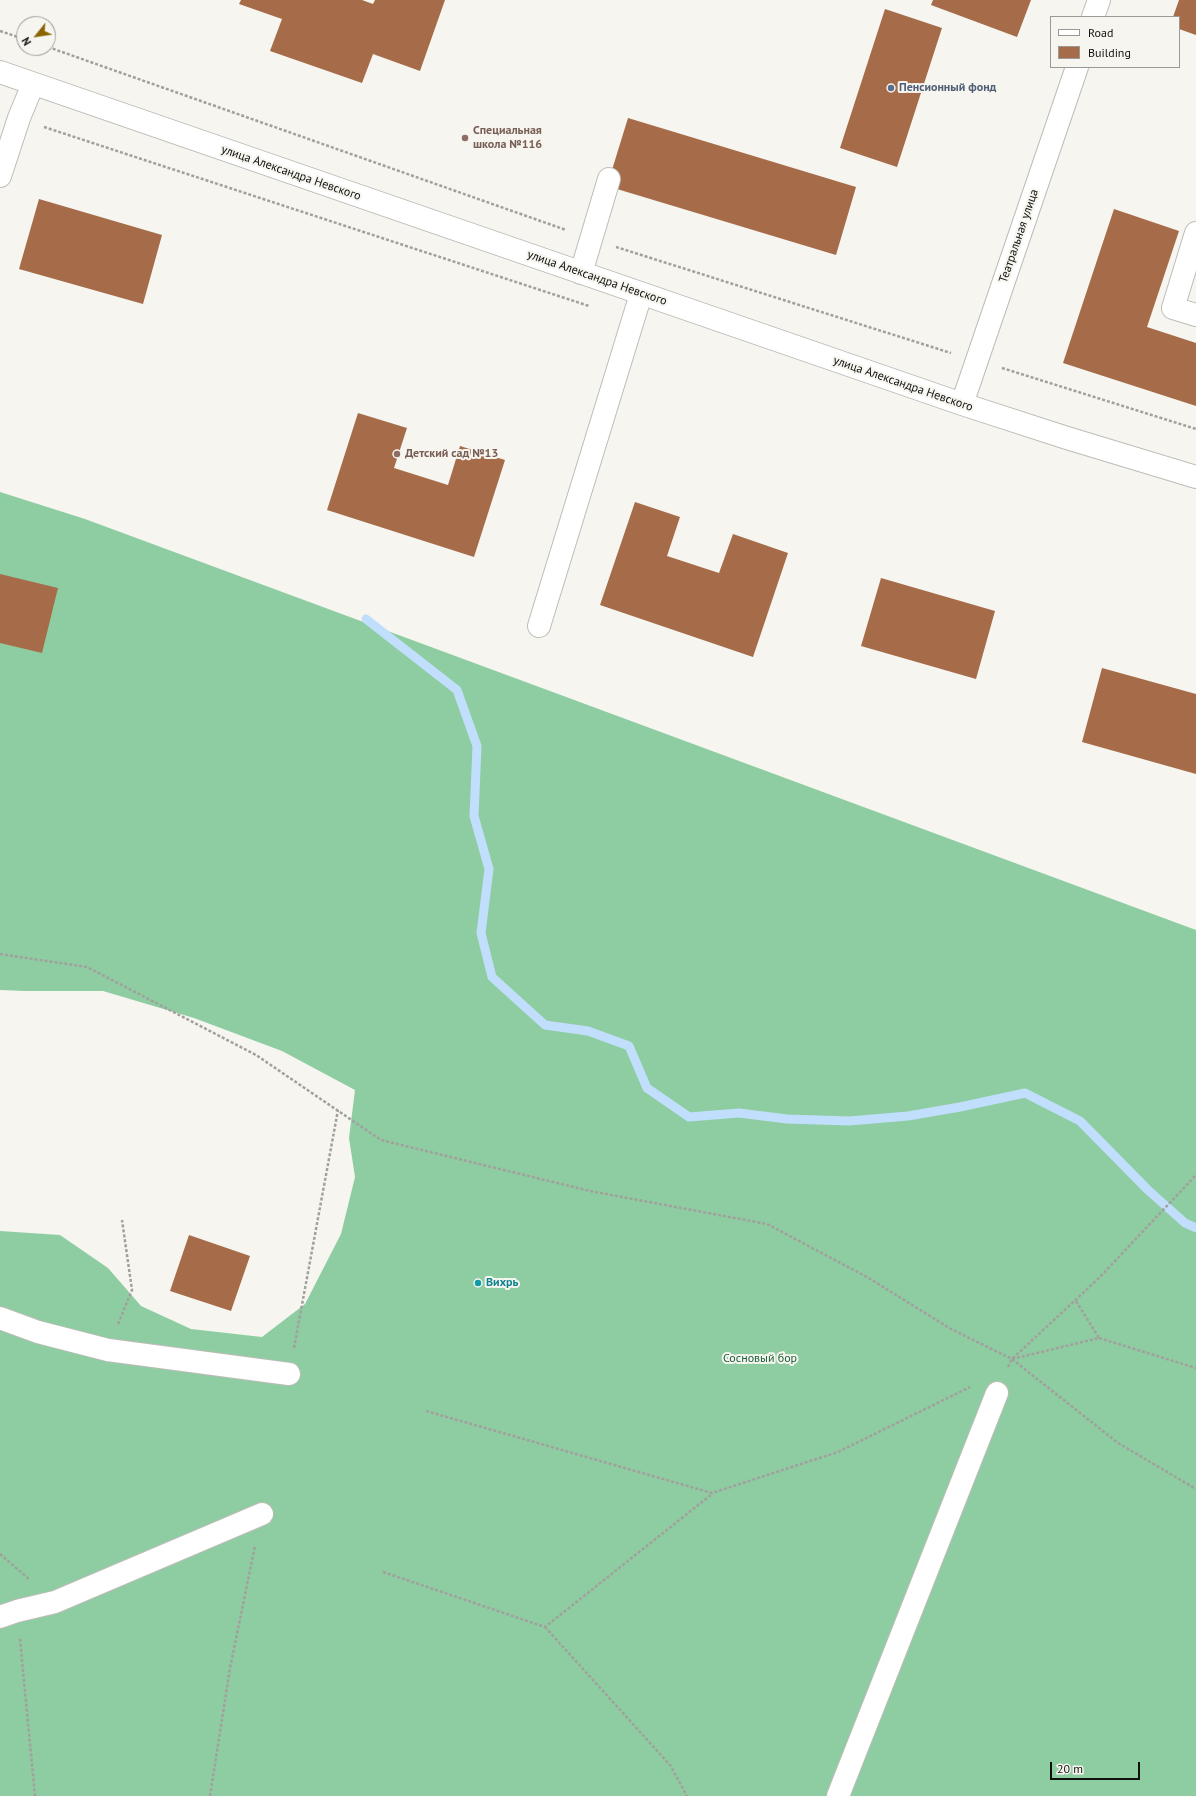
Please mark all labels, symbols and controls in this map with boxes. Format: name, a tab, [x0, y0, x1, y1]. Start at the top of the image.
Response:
north arrow	[16, 16, 56, 56]
legend	[1050, 16, 1180, 68]
text: Road	[1088, 25, 1113, 40]
text: N	[19, 35, 34, 48]
text: Building	[1088, 45, 1131, 60]
place label: Пенсионный фонд	[899, 81, 996, 95]
marker: Пенсионный фонд	[886, 83, 896, 93]
place label: Специальная школа №116	[473, 124, 542, 152]
marker: Специальная школа №116	[460, 133, 470, 143]
street label: улица Александра Невского	[219, 142, 363, 204]
street label: Театральная улица	[996, 187, 1042, 285]
street label: улица Александра Невского	[525, 247, 669, 309]
street label: улица Александра Невского	[831, 353, 975, 415]
place label: Детский сад №13	[405, 447, 498, 461]
marker: Детский сад №13	[392, 449, 402, 459]
place label: Вихрь	[486, 1276, 518, 1290]
marker: Вихрь	[473, 1278, 483, 1288]
park label: Сосновый бор	[723, 1352, 797, 1366]
scale bar	[1052, 1754, 1142, 1780]
text: 20 m	[1057, 1761, 1083, 1776]

